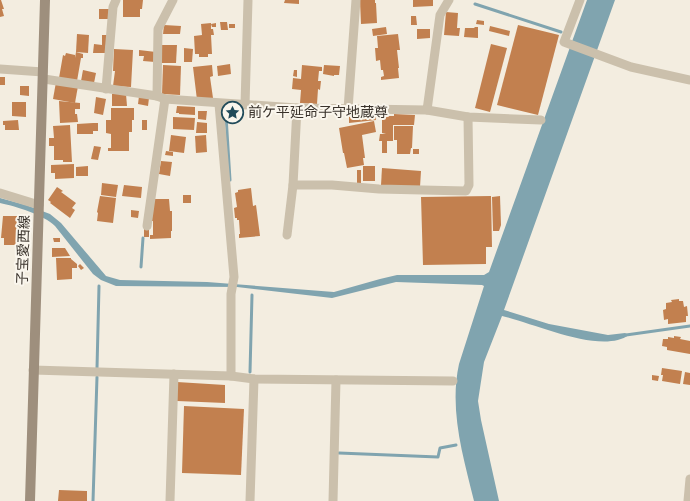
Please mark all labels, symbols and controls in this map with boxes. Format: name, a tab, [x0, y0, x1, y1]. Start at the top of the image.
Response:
place icon: 前ケ平延命子守地蔵尊	[220, 99, 246, 125]
place label: 前ケ平延命子守地蔵尊	[248, 102, 388, 122]
street label: 子宝愛西線	[12, 215, 34, 285]

